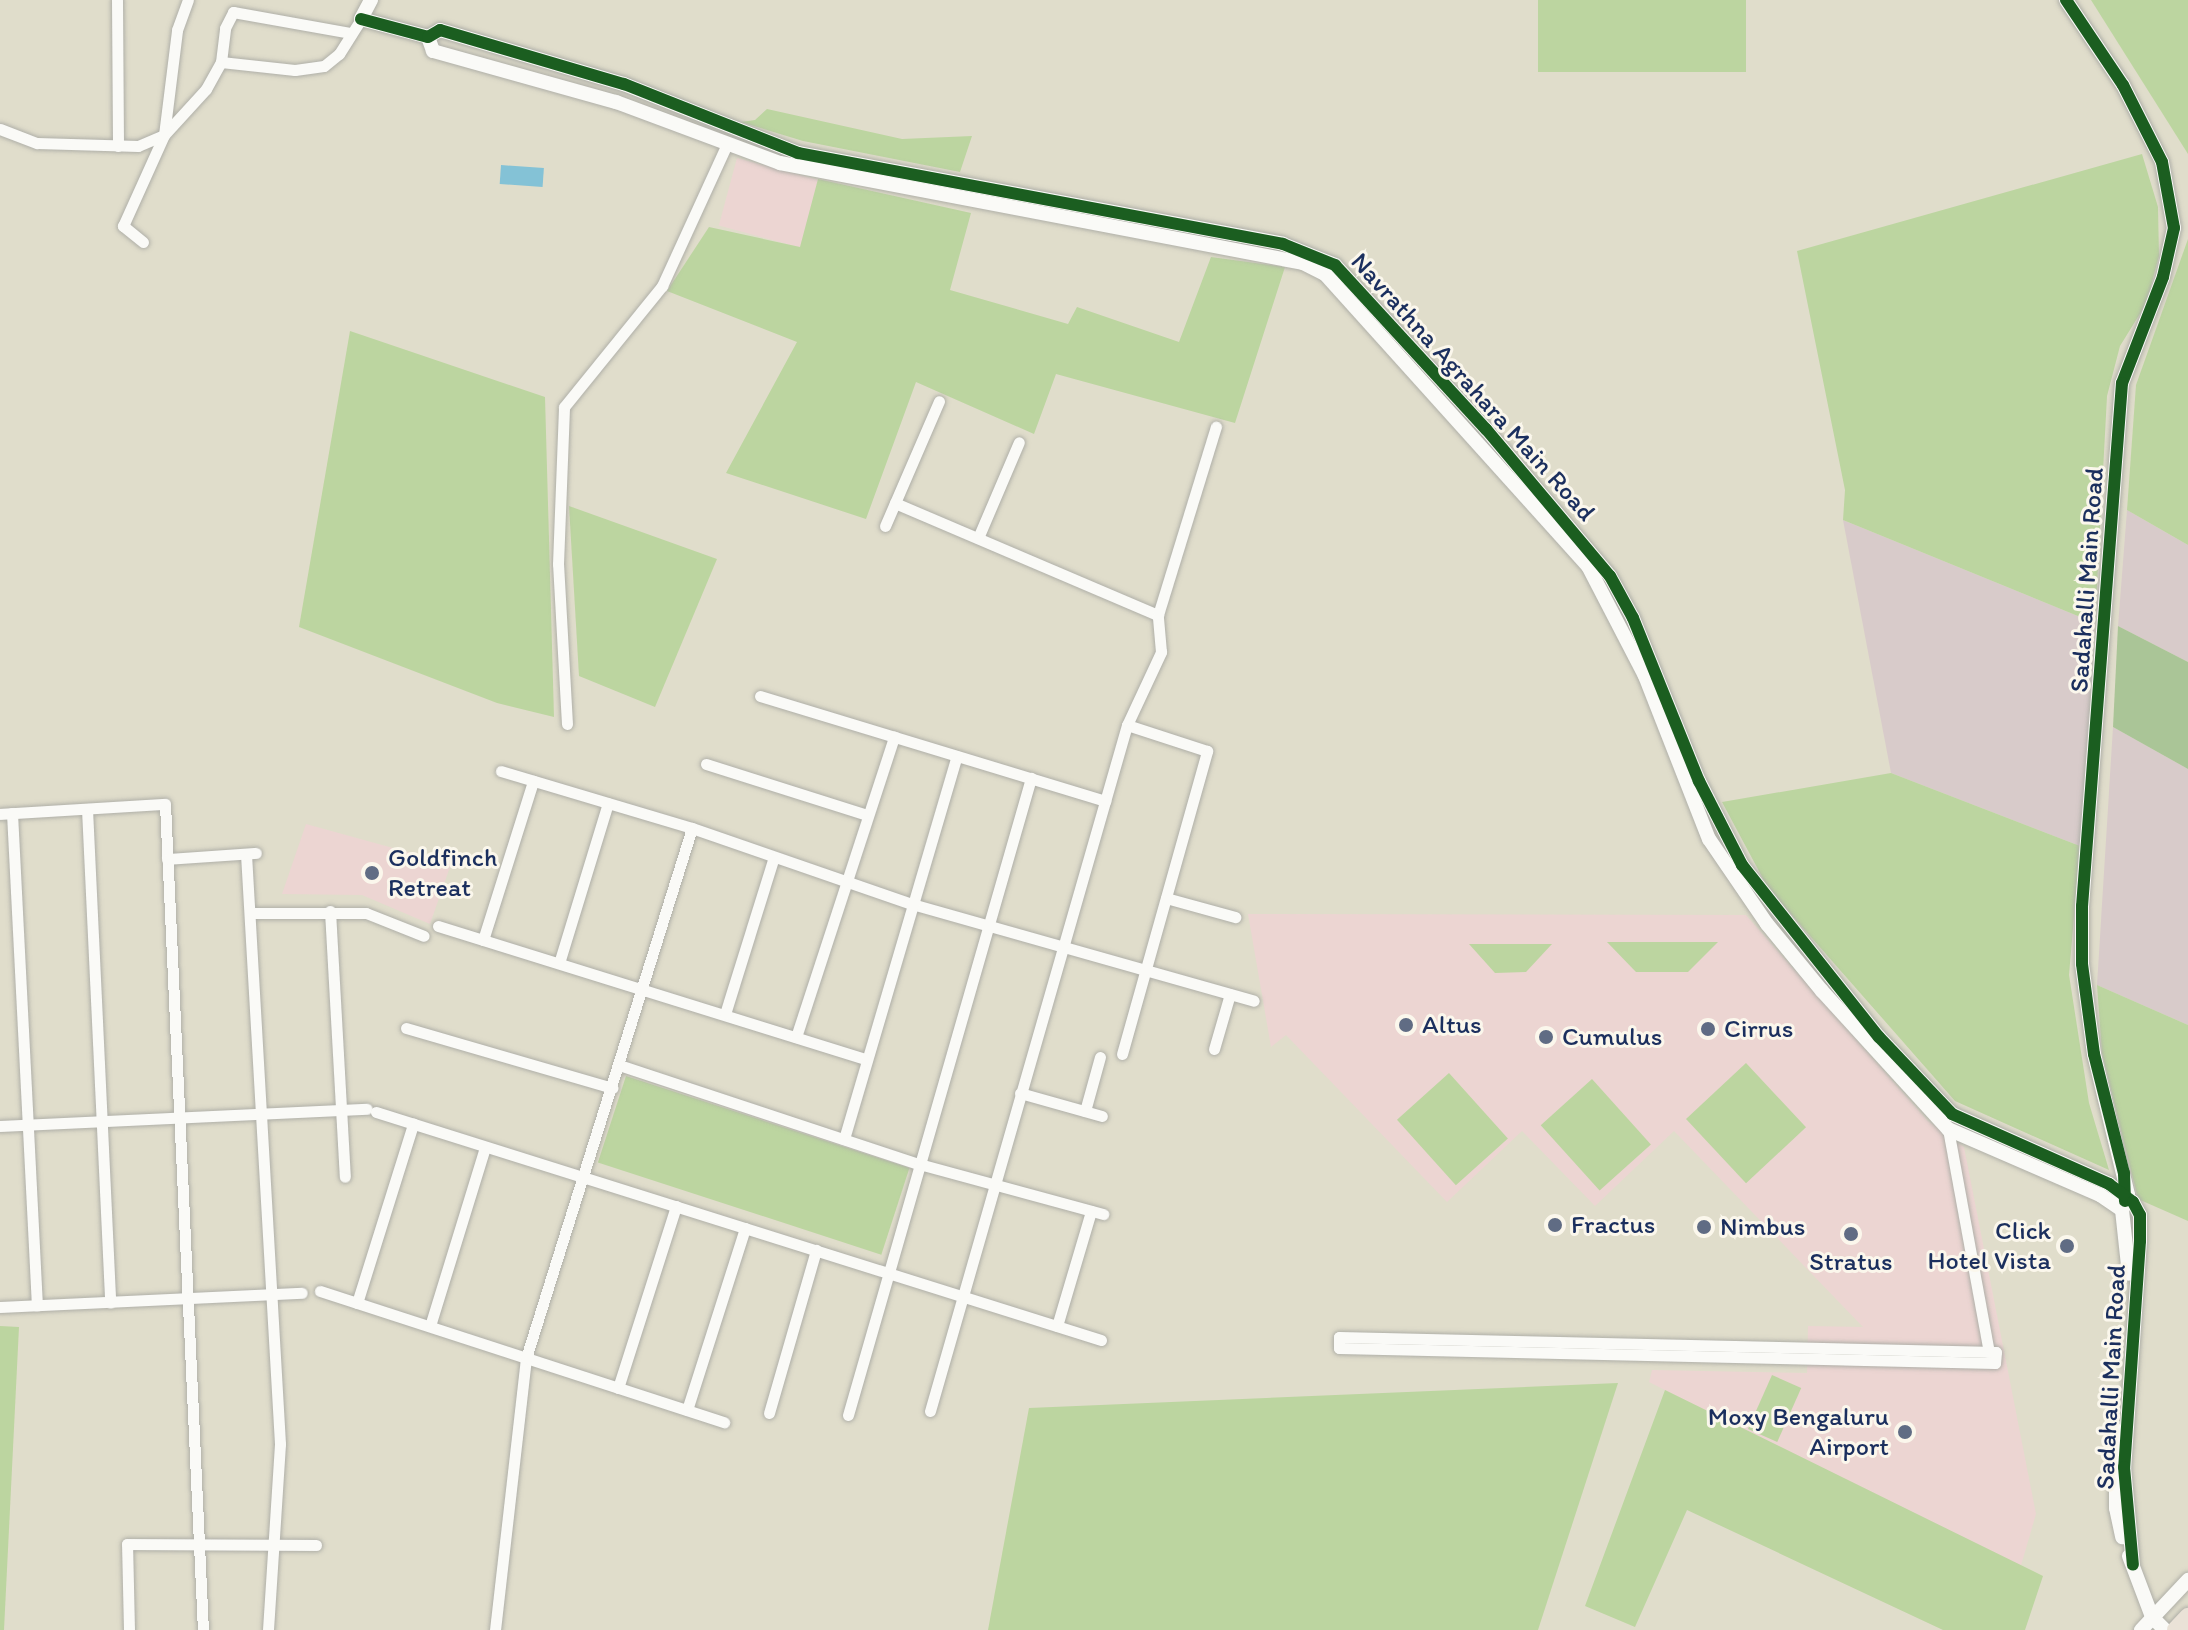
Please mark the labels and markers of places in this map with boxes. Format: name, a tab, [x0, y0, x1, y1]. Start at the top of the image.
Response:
place label: Goldfinch Retreat	[388, 842, 497, 904]
marker: Goldfinch Retreat	[363, 864, 381, 882]
place label: Altus	[1422, 1009, 1482, 1041]
place label: Cirrus	[1724, 1013, 1793, 1045]
marker: Altus	[1397, 1016, 1415, 1034]
marker: Cirrus	[1699, 1020, 1717, 1038]
place label: Cumulus	[1562, 1021, 1662, 1053]
marker: Cumulus	[1537, 1028, 1555, 1046]
place label: Fractus	[1571, 1209, 1655, 1241]
place label: Nimbus	[1720, 1211, 1805, 1243]
place label: Click Hotel Vista	[1928, 1215, 2051, 1276]
marker: Fractus	[1546, 1216, 1564, 1234]
marker: Nimbus	[1695, 1218, 1713, 1236]
marker: Stratus	[1842, 1225, 1860, 1243]
marker: Click Hotel Vista	[2058, 1237, 2076, 1255]
place label: Stratus	[1809, 1246, 1893, 1278]
place label: Moxy Bengaluru Airport	[1708, 1401, 1889, 1462]
marker: Moxy Bengaluru Airport	[1896, 1423, 1914, 1441]

